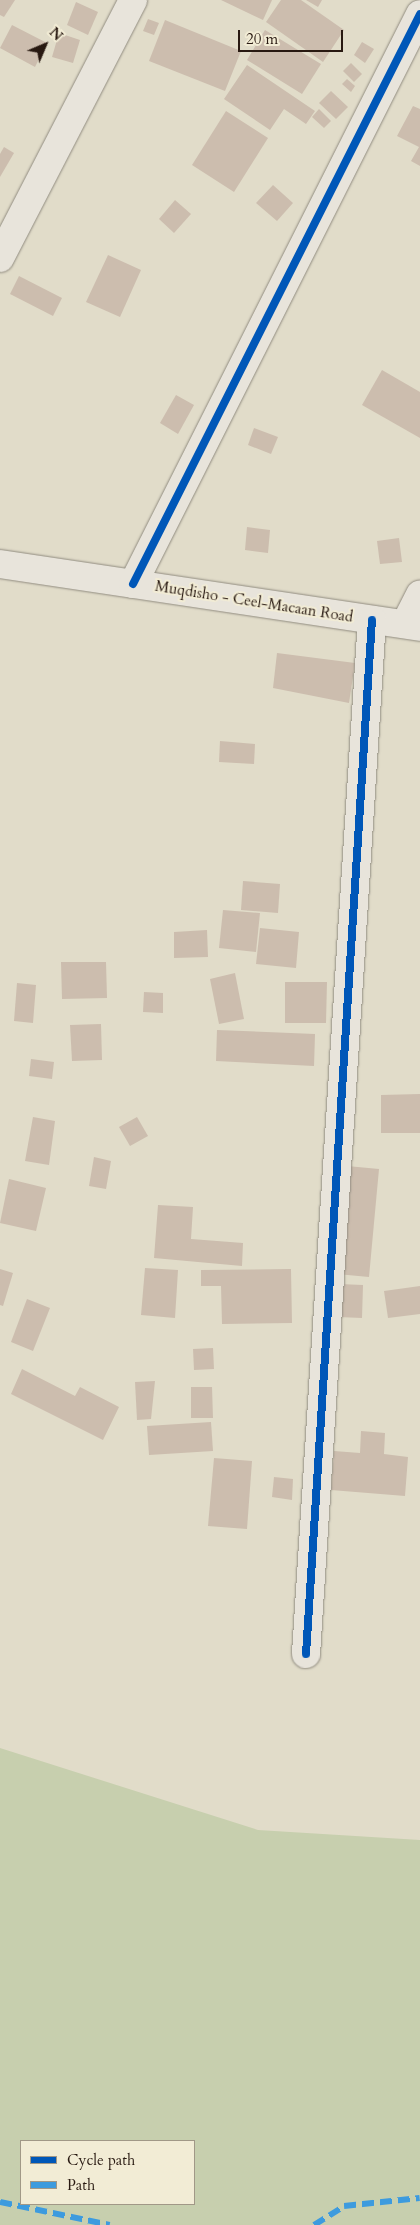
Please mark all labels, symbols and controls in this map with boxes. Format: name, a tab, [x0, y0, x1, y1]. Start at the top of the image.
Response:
north arrow	[20, 20, 70, 70]
scale bar	[240, 20, 345, 52]
text: N	[45, 23, 67, 45]
text: 20 m	[246, 29, 278, 49]
street label: Muqdisho - Ceel-Macaan Road	[154, 577, 354, 627]
legend	[20, 2140, 195, 2205]
text: Cycle path	[67, 2150, 135, 2170]
text: Path	[67, 2175, 95, 2195]

